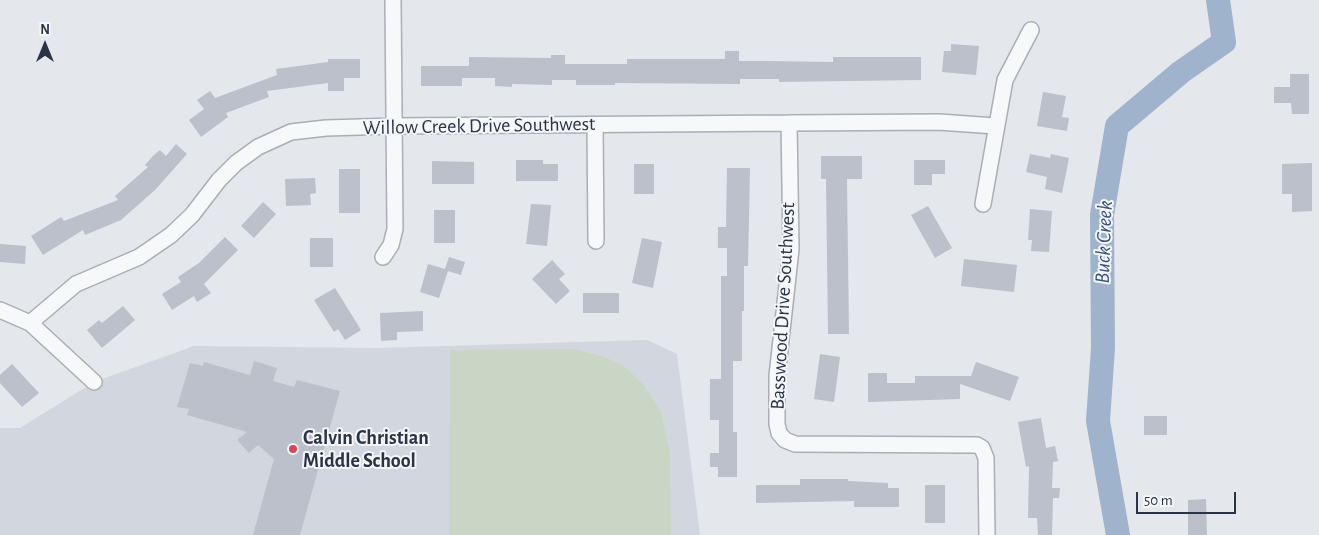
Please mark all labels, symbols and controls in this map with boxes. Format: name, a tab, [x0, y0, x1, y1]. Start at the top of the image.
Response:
north arrow	[20, 20, 70, 70]
text: N	[40, 23, 50, 37]
street label: Willow Creek Drive Southwest	[362, 112, 596, 140]
water label: Buck Creek	[1090, 200, 1118, 284]
street label: Basswood Drive Southwest	[766, 202, 800, 410]
place label: Calvin Christian Middle School	[303, 426, 429, 473]
marker: Calvin Christian Middle School	[287, 443, 299, 455]
scale bar	[1139, 482, 1239, 514]
text: 50 m	[1144, 493, 1173, 508]

